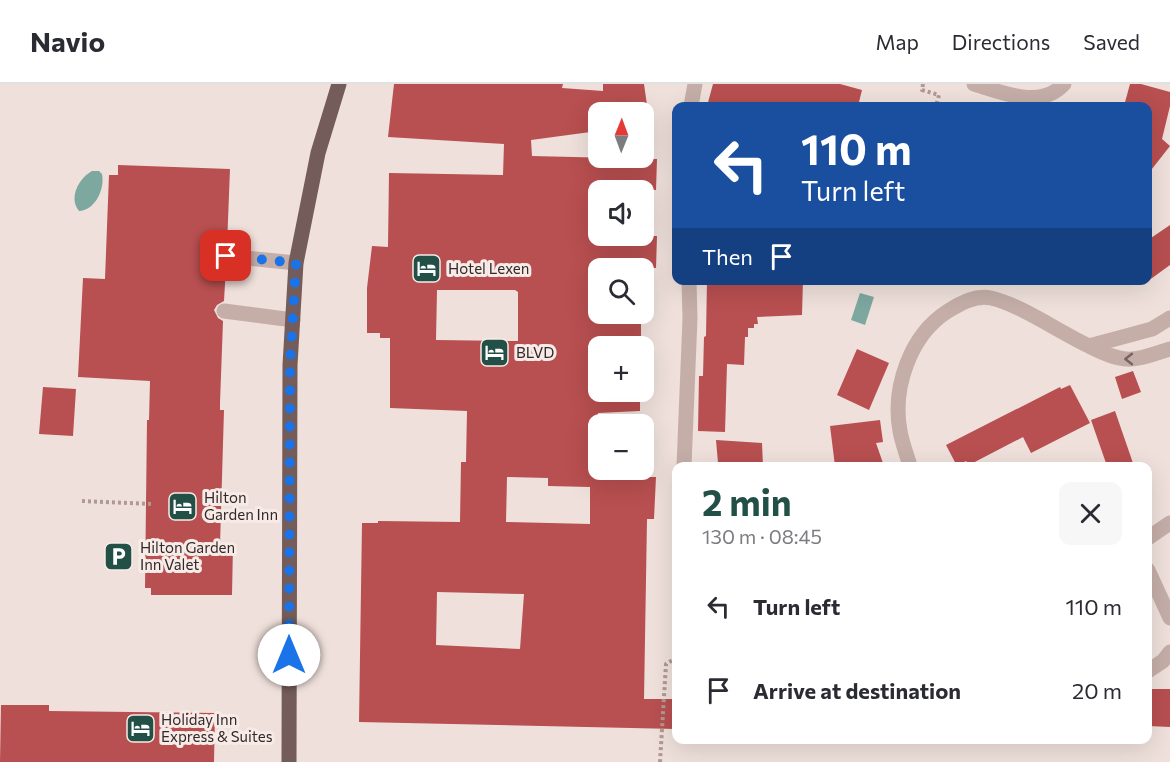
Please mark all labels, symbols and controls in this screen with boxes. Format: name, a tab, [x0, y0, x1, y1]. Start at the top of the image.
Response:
text: Navio	[30, 24, 105, 58]
text: Map	[876, 29, 919, 54]
text: Directions	[952, 29, 1050, 54]
text: Saved	[1083, 29, 1140, 54]
north arrow	[588, 102, 654, 168]
map controls	[588, 102, 654, 480]
text: 110 m	[801, 122, 912, 174]
icon: left	[702, 126, 780, 204]
text: Turn left	[801, 174, 905, 207]
button: sound	[588, 180, 654, 246]
pin	[200, 230, 251, 281]
icon: arrive	[209, 239, 242, 272]
icon: arrive	[765, 240, 798, 273]
text: Then	[702, 243, 753, 270]
hotel icon: Hotel Lexen	[411, 253, 443, 285]
button: search	[588, 258, 654, 324]
place label: Hotel Lexen	[448, 259, 529, 277]
button: +	[588, 336, 654, 402]
hotel icon: BLVD	[479, 337, 511, 369]
place label: BLVD	[516, 343, 554, 361]
one-way arrow	[1124, 353, 1133, 365]
button: −	[588, 414, 654, 480]
text: 2 min	[702, 479, 792, 523]
button: close	[1059, 482, 1122, 545]
place label: Hilton Garden Inn	[204, 488, 278, 523]
hotel icon: Hilton Garden Inn	[167, 491, 199, 523]
text: 130 m · 08:45	[702, 524, 822, 548]
place label: Hilton Garden Inn Valet	[140, 538, 235, 573]
parking icon: Hilton Garden Inn Valet	[103, 541, 135, 573]
icon: left	[702, 590, 735, 623]
text: Turn left	[753, 593, 840, 620]
text: 110 m	[1065, 593, 1122, 620]
position arrow	[257, 623, 321, 687]
icon: arrive	[702, 674, 735, 707]
text: Arrive at destination	[753, 677, 961, 704]
text: 20 m	[1072, 677, 1122, 704]
place label: Holiday Inn Express & Suites	[161, 710, 273, 745]
hotel icon: Holiday Inn Express & Suites	[124, 713, 156, 745]

